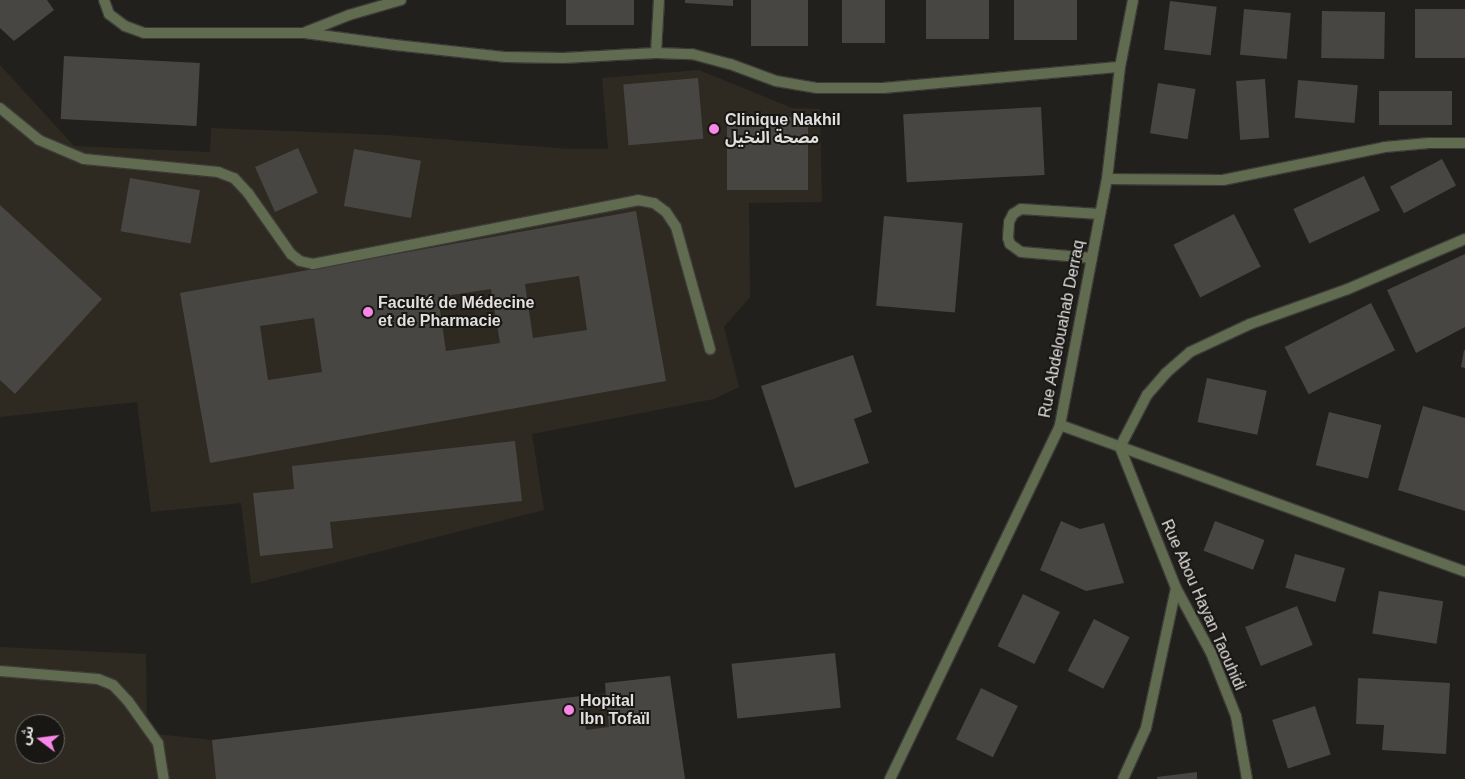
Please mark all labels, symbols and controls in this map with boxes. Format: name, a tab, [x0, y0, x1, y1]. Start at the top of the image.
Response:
place label: Clinique Nakhil مصحة النخيل	[725, 110, 841, 148]
marker: Clinique Nakhil مصحة النخيل	[707, 122, 721, 136]
street label: Rue Abdelouahab Derraq	[1035, 238, 1089, 420]
place label: Faculté de Médecine et de Pharmacie	[378, 293, 534, 331]
marker: Faculté de Médecine et de Pharmacie	[362, 306, 374, 318]
street label: Rue Abou Hayan Taouhidi	[1156, 516, 1250, 694]
place label: Hopital Ibn Tofaïl	[580, 691, 650, 729]
marker: Hopital Ibn Tofaïl	[562, 703, 576, 717]
north arrow	[15, 714, 65, 764]
text: ش	[16, 724, 37, 747]

